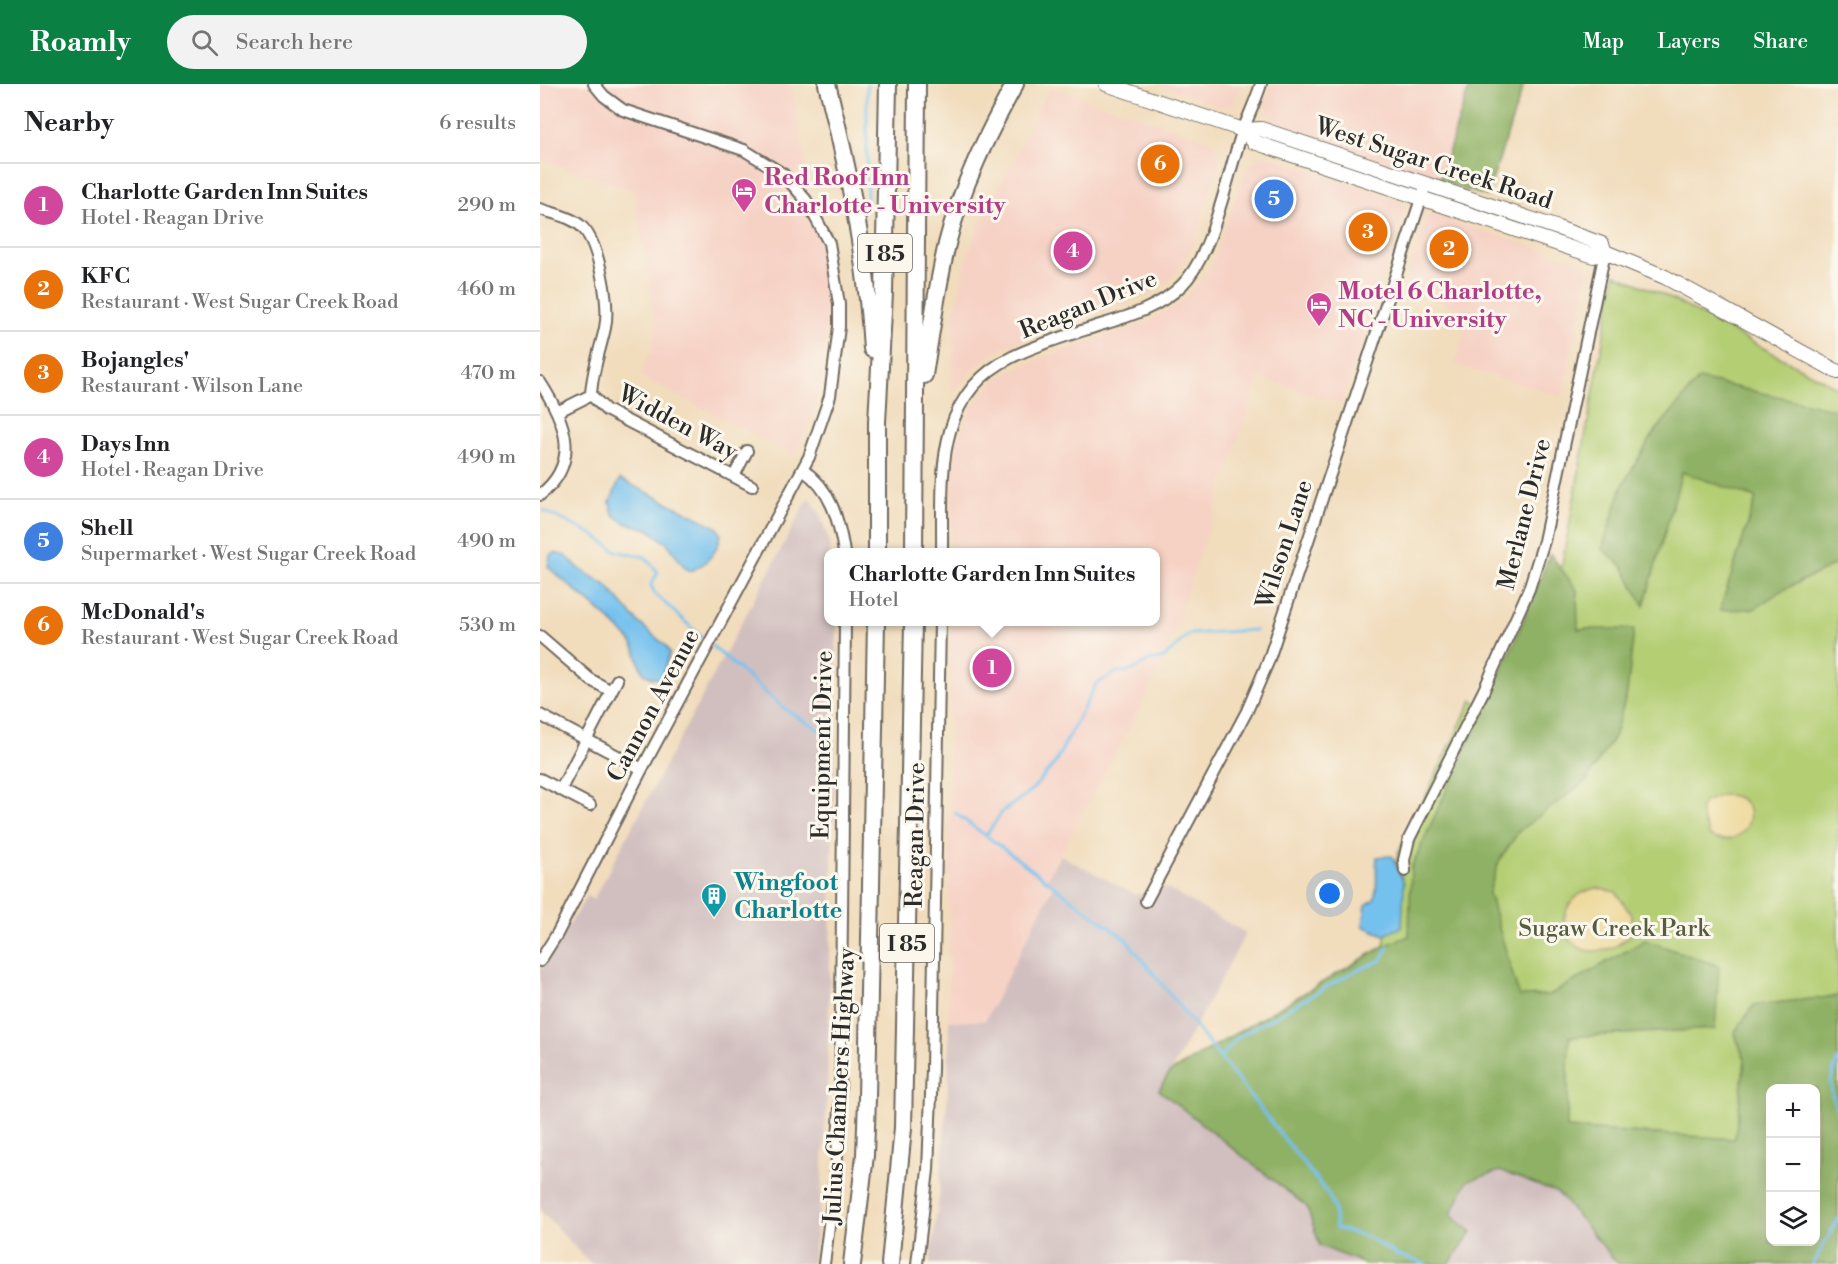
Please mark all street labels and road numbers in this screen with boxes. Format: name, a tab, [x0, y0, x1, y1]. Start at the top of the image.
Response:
street label: West Sugar Creek Road	[1310, 111, 1557, 217]
road number: I 85	[858, 234, 912, 272]
street label: Reagan Drive	[1015, 264, 1161, 346]
street label: Widden Way	[612, 378, 743, 467]
street label: Merlane Drive	[1492, 435, 1558, 593]
street label: Wilson Lane	[1250, 476, 1320, 613]
street label: Cannon Avenue	[601, 624, 707, 787]
street label: Equipment Drive	[806, 650, 840, 840]
street label: Reagan Drive	[900, 762, 932, 908]
road number: I 85	[880, 924, 934, 962]
street label: Julius Chambers Highway	[818, 946, 862, 1227]

